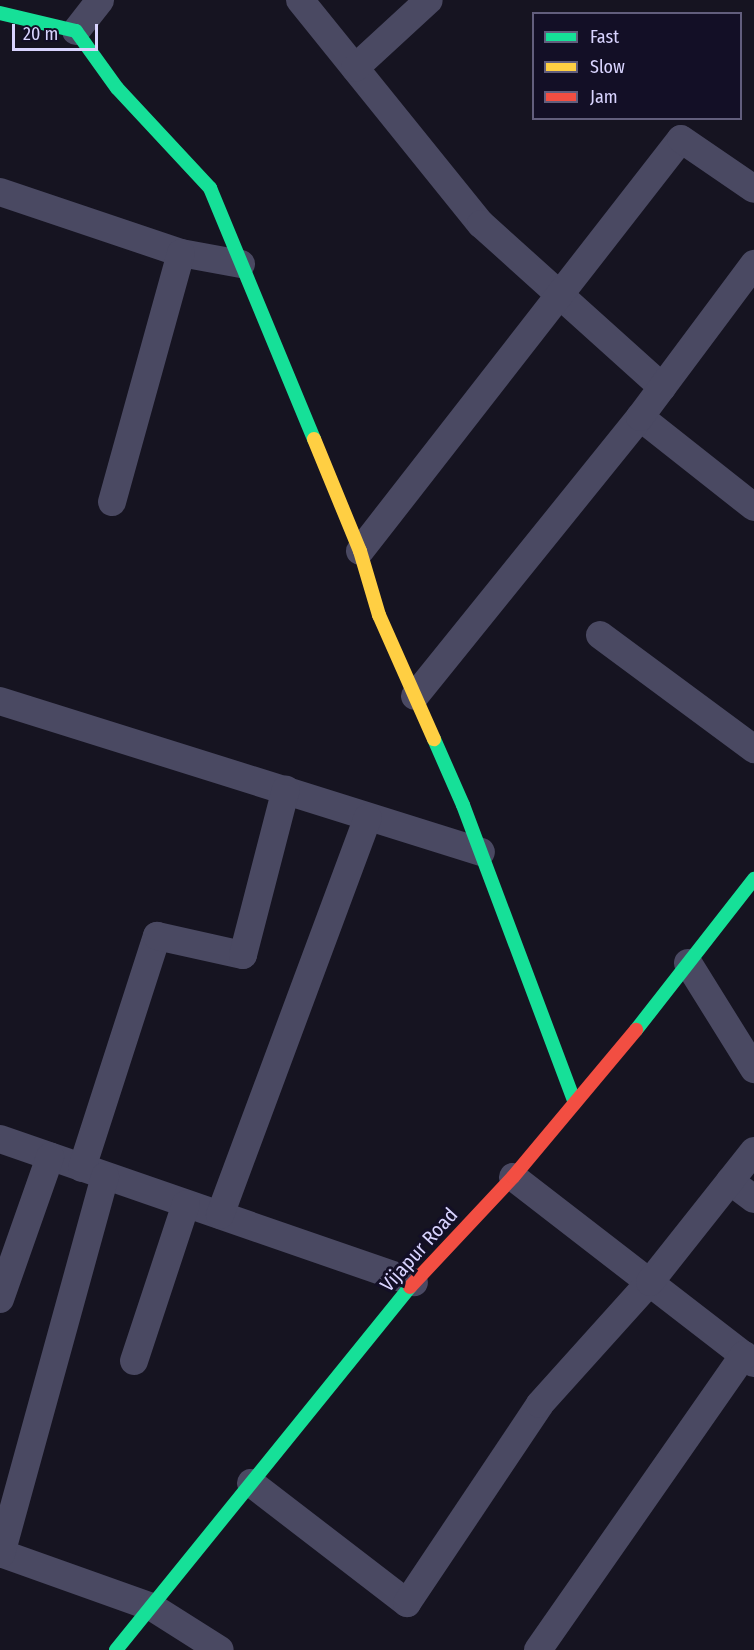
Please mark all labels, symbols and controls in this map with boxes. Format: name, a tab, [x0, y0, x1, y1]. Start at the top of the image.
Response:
scale bar	[15, 12, 100, 50]
legend	[532, 12, 742, 120]
text: 20 m	[23, 23, 58, 45]
text: Fast	[590, 26, 619, 48]
text: Slow	[590, 56, 625, 78]
text: Jam	[590, 86, 618, 108]
street label: Vijapur Road	[375, 1203, 463, 1297]

